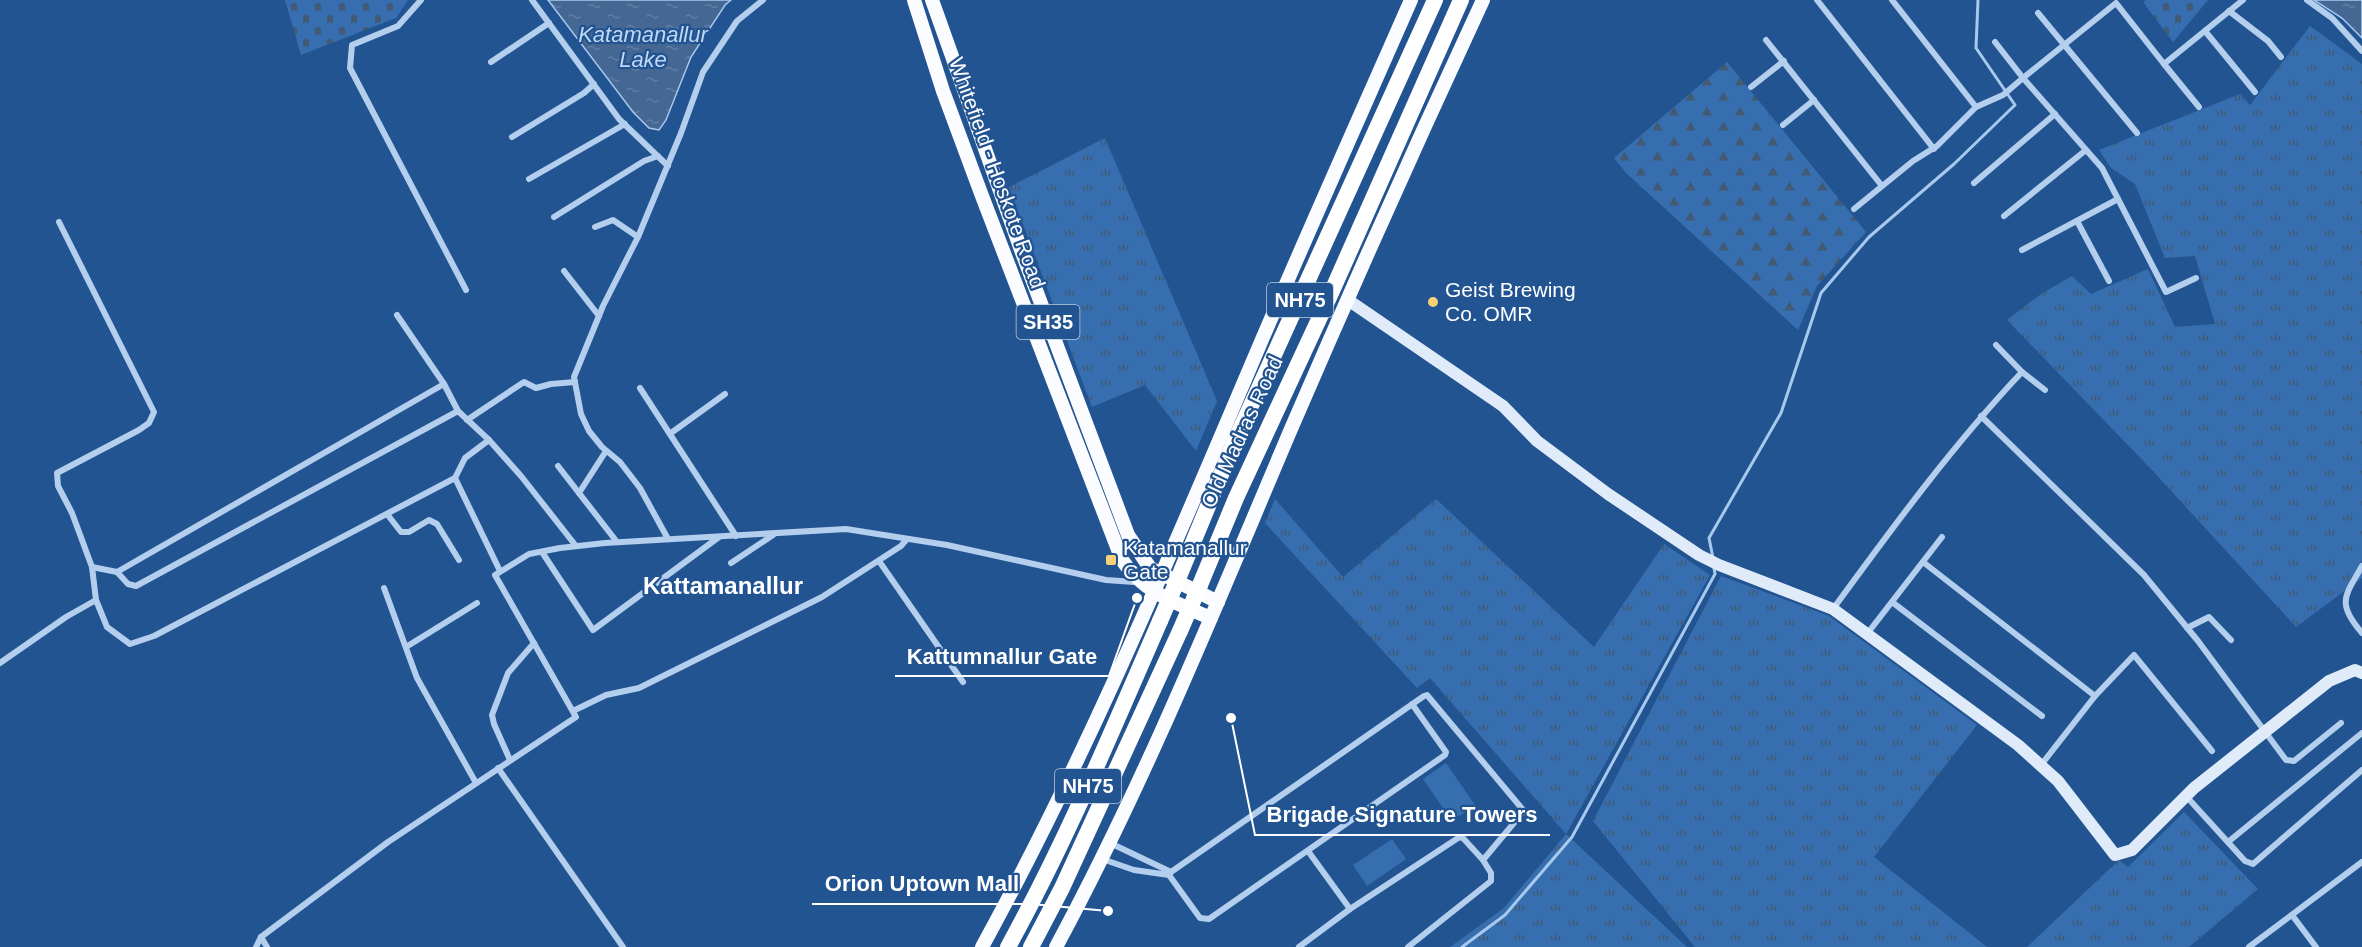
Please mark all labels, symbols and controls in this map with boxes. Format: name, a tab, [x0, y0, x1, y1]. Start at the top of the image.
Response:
water label: Katamanallur Lake	[578, 22, 709, 72]
street label: Whitefield - Hoskote Road	[945, 54, 1050, 291]
place label: Geist Brewing Co. OMR	[1445, 278, 1576, 325]
road number: NH75	[1267, 283, 1333, 317]
marker: Geist Brewing Co. OMR	[1426, 295, 1440, 309]
road number: SH35	[1016, 305, 1080, 339]
street label: Old Madras Road	[1196, 352, 1287, 511]
place label: Katamanallur Gate	[1123, 536, 1247, 583]
marker: Katamanallur Gate	[1104, 553, 1118, 567]
district label: Kattamanallur	[643, 572, 803, 599]
callout: Kattumnallur Gate	[895, 636, 1109, 676]
text: Kattumnallur Gate	[907, 644, 1097, 669]
road number: NH75	[1055, 769, 1121, 803]
callout: Brigade Signature Towers	[1255, 795, 1550, 835]
text: Brigade Signature Towers	[1267, 802, 1537, 827]
callout: Orion Uptown Mall	[812, 864, 1031, 904]
text: Orion Uptown Mall	[825, 871, 1019, 896]

